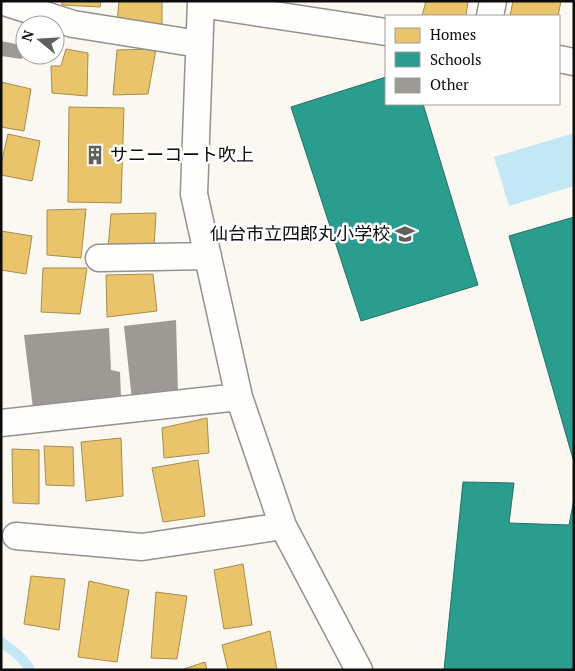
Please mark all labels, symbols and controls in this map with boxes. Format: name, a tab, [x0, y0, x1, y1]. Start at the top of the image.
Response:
north arrow	[15, 15, 65, 65]
legend	[385, 15, 560, 105]
text: Homes	[430, 24, 476, 44]
text: N	[16, 27, 38, 44]
text: Schools	[430, 49, 481, 69]
text: Other	[430, 74, 469, 94]
place label: サニーコート吹上	[110, 142, 254, 166]
building icon: サニーコート吹上	[84, 144, 106, 166]
place label: 仙台市立四郎丸小学校	[210, 221, 390, 245]
school or university icon: 仙台市立四郎丸小学校	[394, 223, 416, 245]

